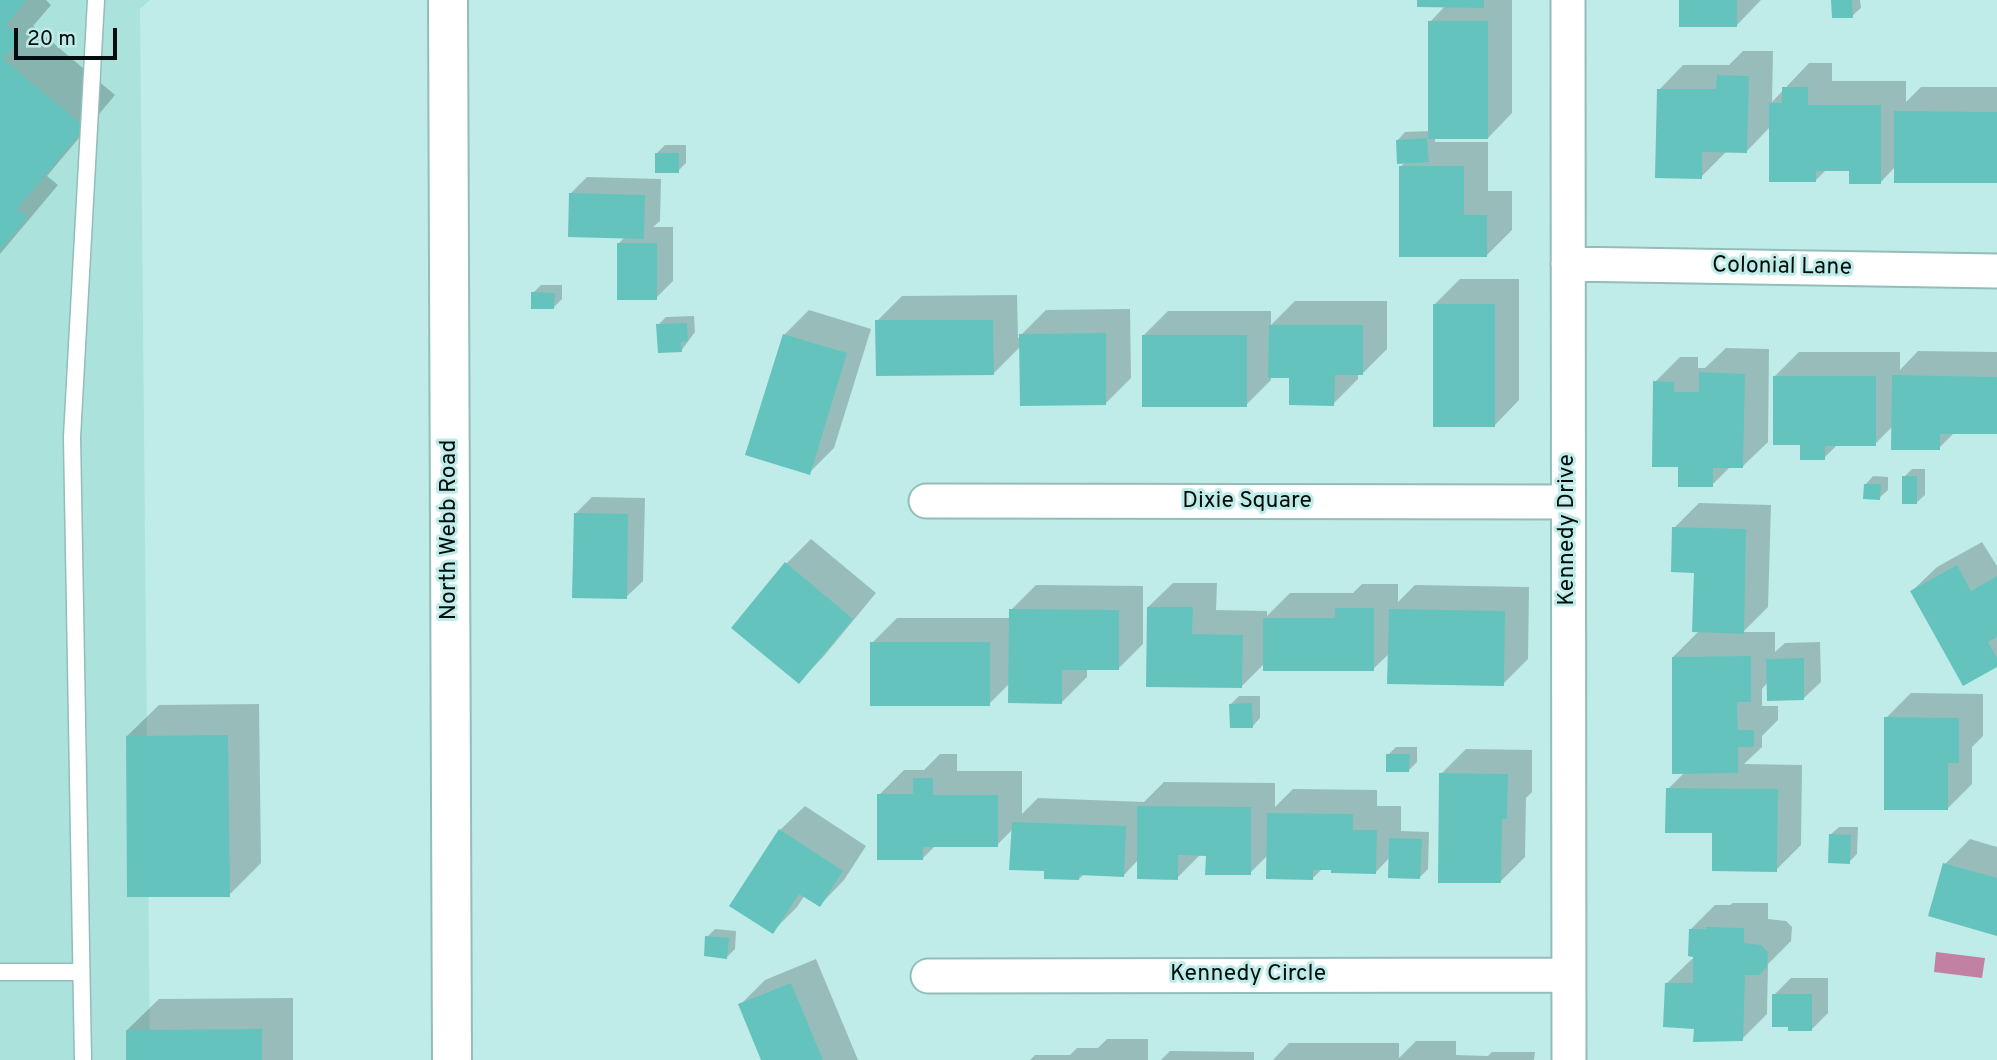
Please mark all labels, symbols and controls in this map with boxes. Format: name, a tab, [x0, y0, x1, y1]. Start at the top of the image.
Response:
scale bar	[18, 14, 121, 58]
text: 20 m	[27, 26, 76, 53]
street label: Colonial Lane	[1712, 253, 1852, 283]
street label: North Webb Road	[436, 440, 464, 620]
street label: Kennedy Drive	[1554, 454, 1582, 606]
street label: Dixie Square	[1182, 488, 1312, 516]
street label: Kennedy Circle	[1170, 961, 1326, 989]

